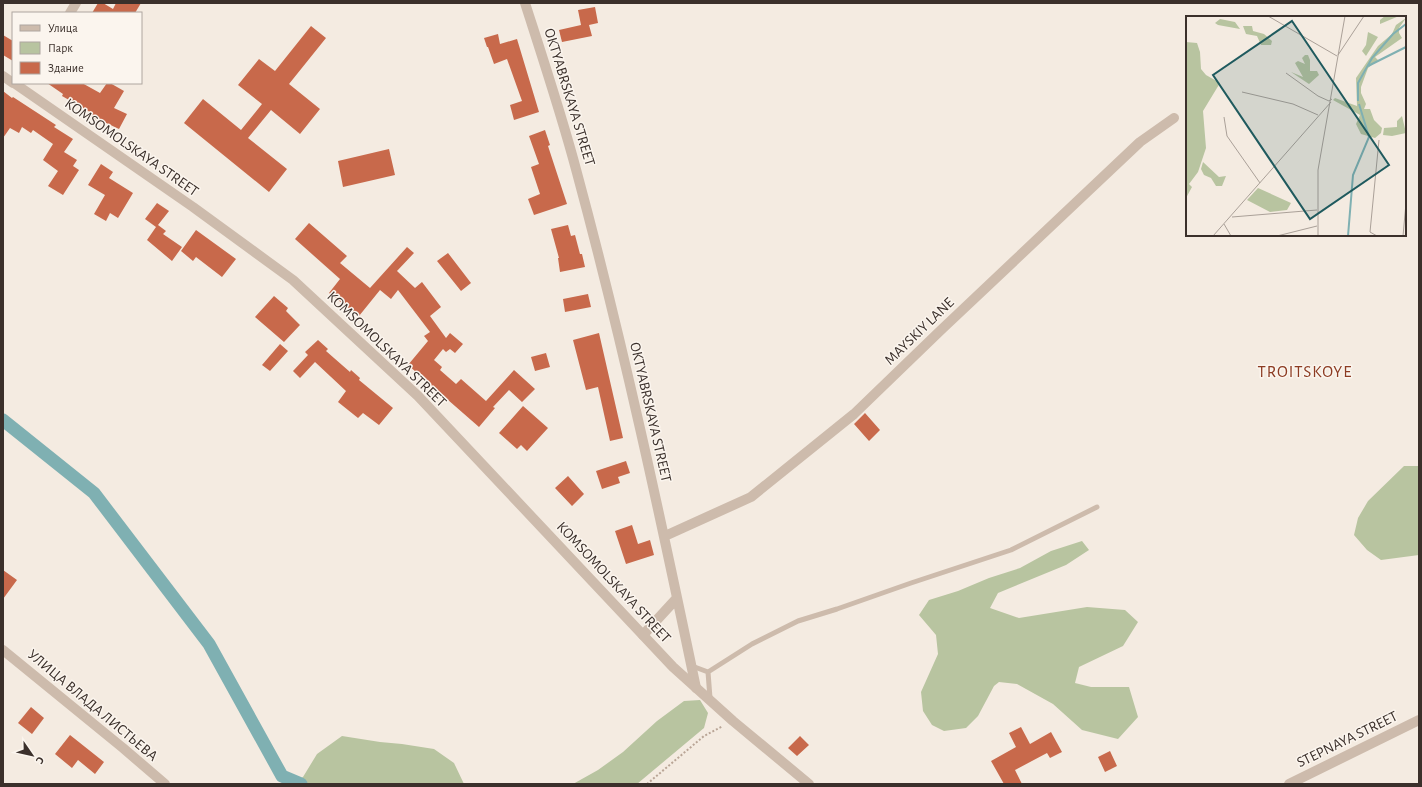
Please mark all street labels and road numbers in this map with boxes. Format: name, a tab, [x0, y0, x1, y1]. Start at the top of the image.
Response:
street label: OKTYABRSKAYA STREET	[541, 27, 598, 168]
street label: KOMSOMOLSKAYA STREET	[62, 96, 202, 200]
street label: KOMSOMOLSKAYA STREET	[324, 289, 450, 411]
street label: MAYSKIY LANE	[882, 295, 957, 368]
street label: OKTYABRSKAYA STREET	[627, 341, 674, 484]
street label: KOMSOMOLSKAYA STREET	[554, 519, 674, 646]
street label: УЛИЦА ВЛАДА ЛИСТЬЕВА	[24, 645, 162, 765]
street label: STEPNAYA STREET	[1294, 708, 1401, 770]

